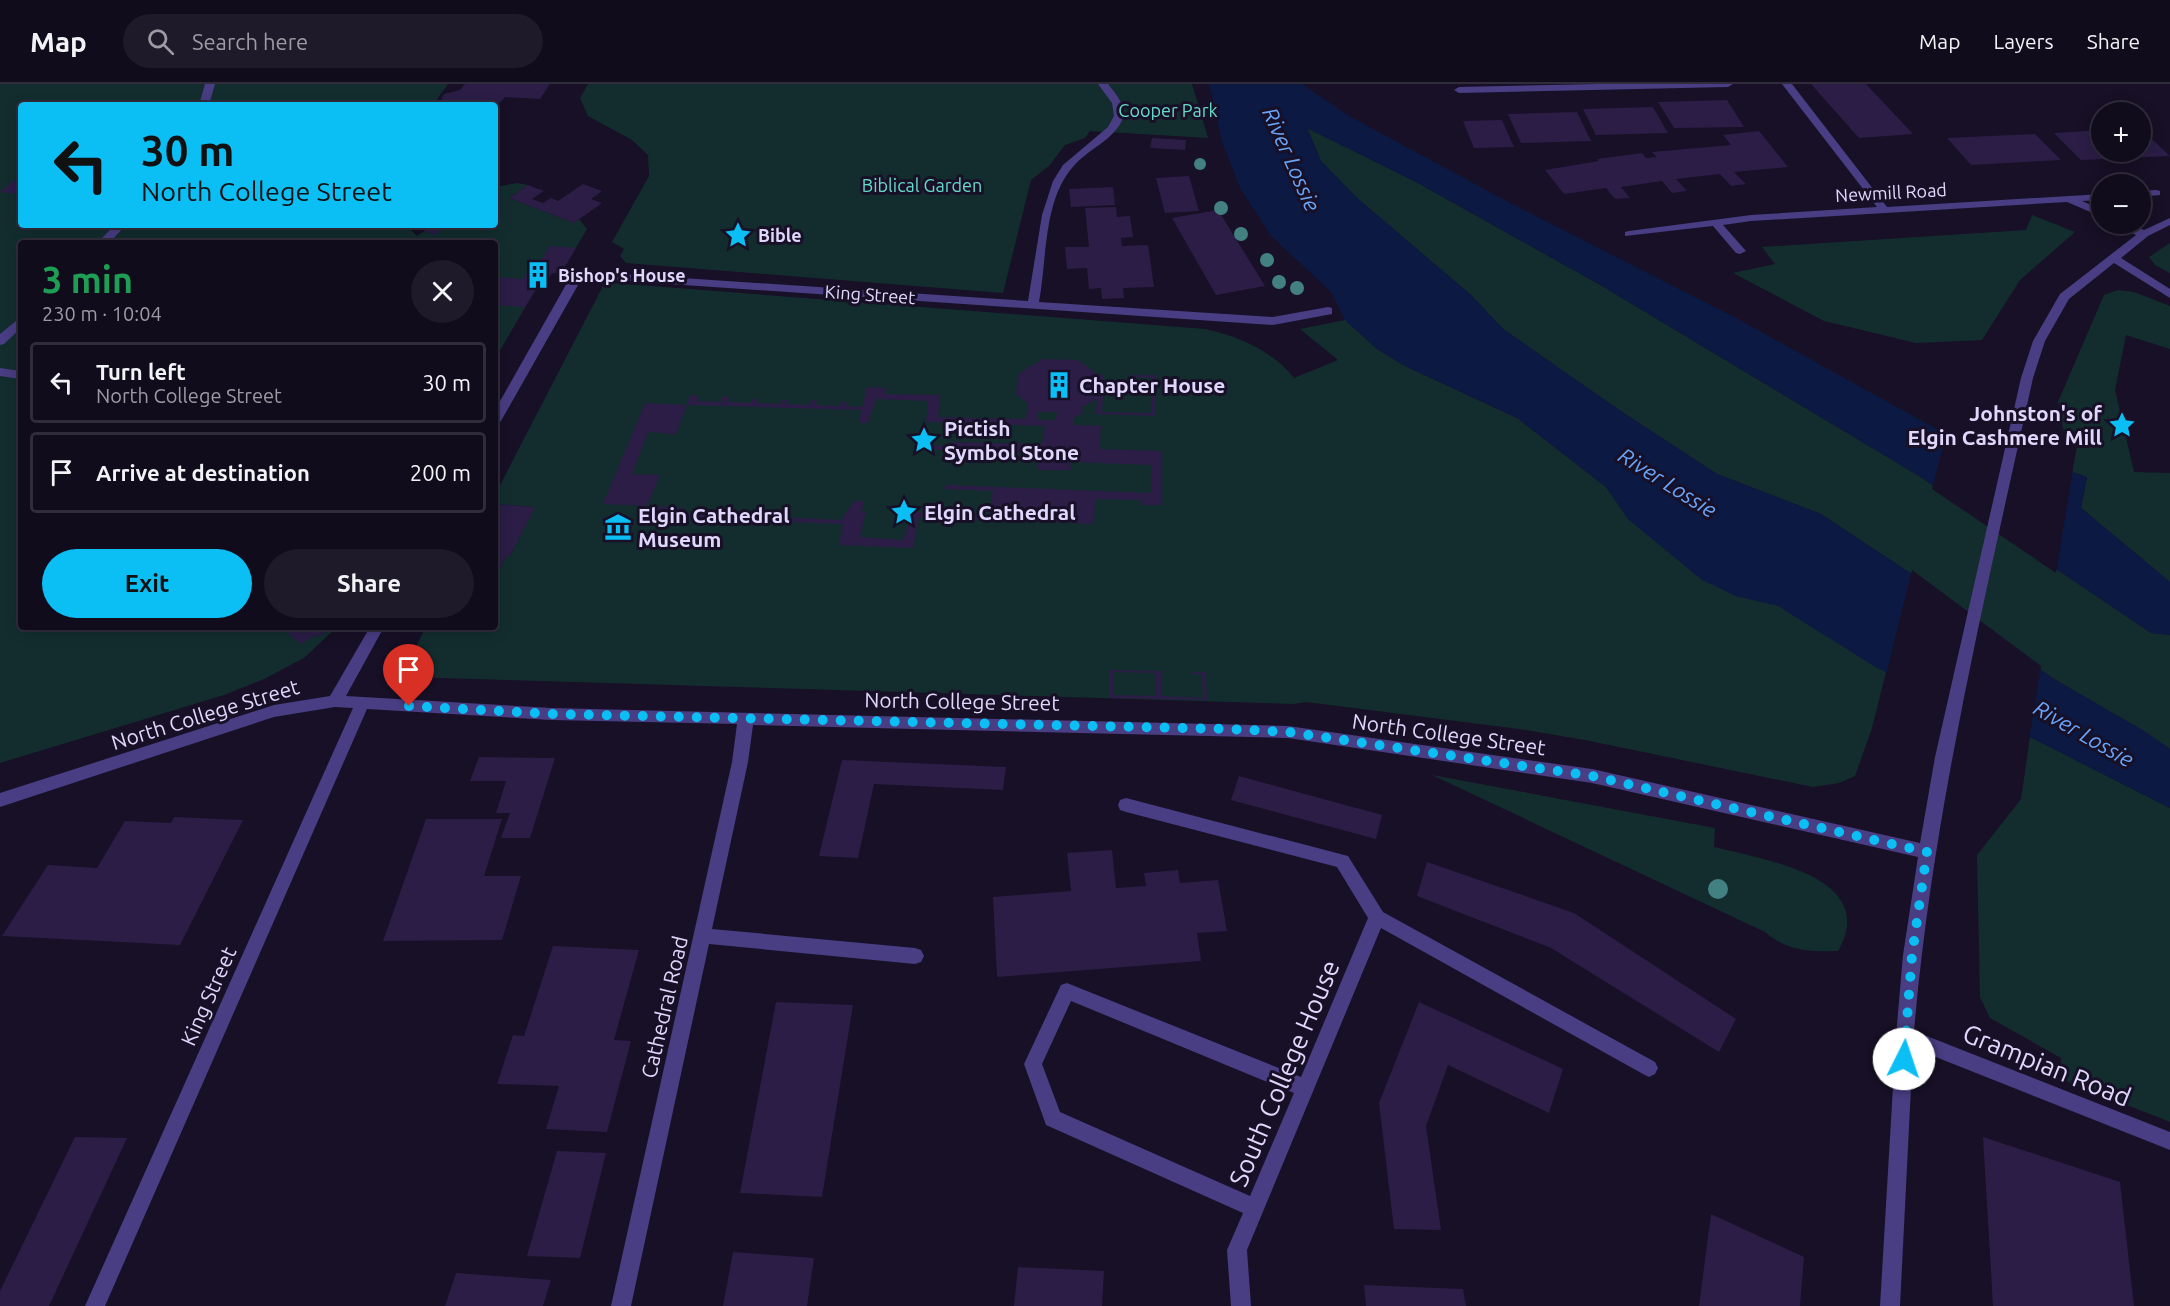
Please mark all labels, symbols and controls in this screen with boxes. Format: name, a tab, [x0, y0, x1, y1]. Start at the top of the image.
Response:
search box	[123, 14, 543, 68]
icon: search	[144, 25, 177, 58]
text: Map	[30, 26, 87, 57]
text: Search here	[192, 29, 308, 54]
text: Map	[1919, 29, 1960, 53]
text: Layers	[1993, 29, 2054, 53]
text: Share	[2087, 29, 2140, 53]
park label: Cooper Park	[1118, 100, 1218, 120]
map controls	[2091, 102, 2151, 234]
button: +	[2091, 102, 2151, 162]
water label: River Lossie	[1258, 103, 1326, 215]
icon: left	[42, 126, 120, 204]
text: 30 m	[141, 127, 235, 174]
button: −	[2091, 174, 2151, 234]
park label: Biblical Garden	[862, 175, 982, 195]
text: North College Street	[141, 176, 392, 206]
street label: Newmill Road	[1835, 179, 1947, 205]
place icon: Bible	[723, 220, 753, 250]
place label: Bible	[758, 225, 802, 245]
text: 3 min	[42, 259, 133, 300]
button: close	[411, 260, 474, 323]
building icon: Bishop's House	[523, 260, 553, 290]
place label: Bishop's House	[558, 265, 686, 285]
street label: King Street	[824, 281, 916, 307]
text: 230 m · 10:04	[42, 302, 162, 325]
text: Turn left	[96, 359, 186, 384]
icon: left	[45, 366, 78, 399]
text: 30 m	[422, 370, 471, 395]
building icon: Chapter House	[1044, 370, 1074, 400]
place label: Chapter House	[1079, 373, 1225, 397]
text: North College Street	[96, 384, 282, 407]
place label: Johnston's of Elgin Cashmere Mill	[1907, 401, 2102, 449]
place icon: Johnston's of Elgin Cashmere Mill	[2107, 410, 2137, 440]
place label: Pictish Symbol Stone	[944, 416, 1079, 464]
place icon: Pictish Symbol Stone	[909, 425, 939, 455]
water label: River Lossie	[1614, 442, 1722, 522]
icon: arrive	[45, 456, 78, 489]
text: Arrive at destination	[96, 460, 310, 485]
text: 200 m	[410, 460, 471, 485]
place icon: Elgin Cathedral	[889, 497, 919, 527]
place label: Elgin Cathedral	[924, 500, 1076, 524]
place label: Elgin Cathedral Museum	[638, 503, 790, 551]
museum icon: Elgin Cathedral Museum	[603, 512, 633, 542]
button: Exit	[42, 549, 252, 618]
button: Share	[264, 549, 474, 618]
pin	[383, 644, 434, 706]
icon: arrive	[392, 653, 425, 686]
street label: North College Street	[108, 674, 302, 754]
street label: North College Street	[864, 687, 1060, 715]
water label: River Lossie	[2030, 694, 2138, 772]
street label: North College Street	[1351, 709, 1547, 759]
street label: Cathedral Road	[636, 934, 692, 1080]
street label: King Street	[176, 943, 240, 1049]
street label: South College House	[1223, 956, 1345, 1190]
street label: Grampian Road	[1959, 1018, 2135, 1112]
position arrow	[1872, 1027, 1936, 1091]

